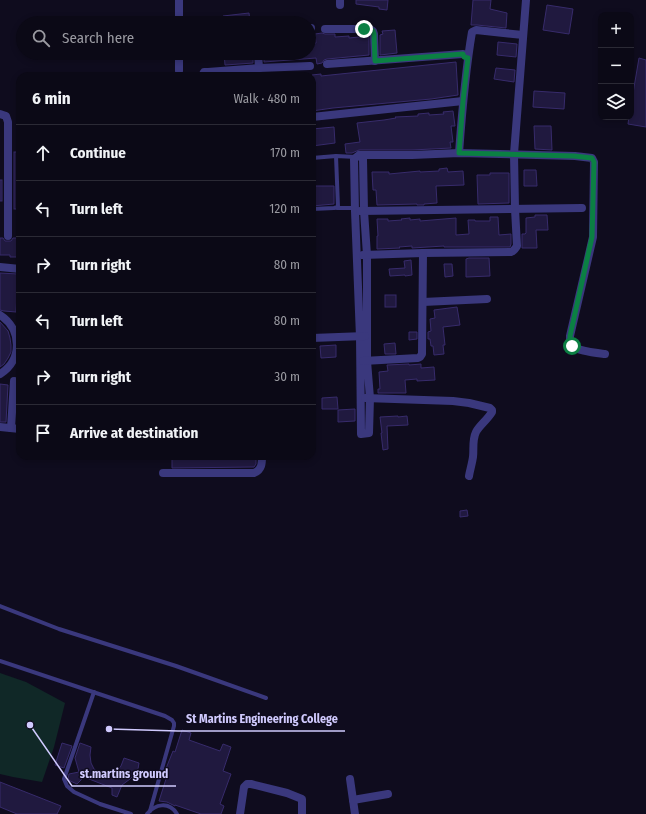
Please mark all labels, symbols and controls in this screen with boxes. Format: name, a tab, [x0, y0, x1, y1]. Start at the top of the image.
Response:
map controls	[598, 12, 634, 120]
button: +	[598, 12, 634, 48]
search box	[16, 16, 316, 60]
route end	[355, 20, 373, 38]
icon: search	[30, 27, 52, 49]
text: Search here	[62, 29, 134, 47]
button: −	[598, 48, 634, 84]
button: layers	[598, 84, 634, 120]
text: 6 min	[32, 88, 71, 109]
text: Walk · 480 m	[233, 91, 300, 106]
icon: ahead	[32, 142, 54, 164]
text: Continue	[70, 144, 126, 162]
text: 170 m	[270, 145, 300, 160]
icon: left	[32, 198, 54, 220]
text: Turn left	[70, 200, 123, 218]
text: 120 m	[269, 201, 300, 216]
icon: right	[32, 254, 54, 276]
text: Turn right	[70, 256, 131, 274]
text: 80 m	[274, 257, 300, 272]
icon: left	[32, 310, 54, 332]
text: Turn left	[70, 312, 123, 330]
text: 80 m	[274, 313, 300, 328]
route start	[563, 337, 581, 355]
icon: right	[32, 366, 54, 388]
text: Turn right	[70, 368, 131, 386]
text: 30 m	[274, 369, 300, 384]
icon: arrive	[32, 422, 54, 444]
text: Arrive at destination	[70, 424, 198, 442]
callout: St Martins Engineering College	[178, 707, 345, 731]
text: St Martins Engineering College	[186, 712, 338, 726]
callout: st.martins ground	[72, 762, 176, 786]
text: st.martins ground	[80, 767, 168, 781]

